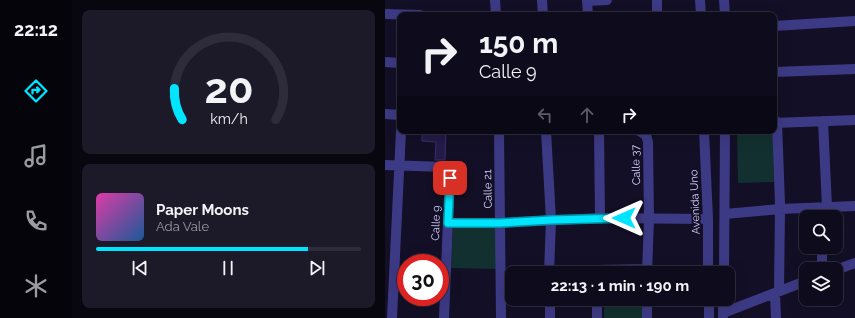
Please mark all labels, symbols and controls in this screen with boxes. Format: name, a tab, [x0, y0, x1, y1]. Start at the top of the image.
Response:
text: 22:12	[14, 19, 58, 40]
text: 150 m	[479, 27, 558, 60]
icon: right	[413, 28, 465, 80]
text: Calle 9	[479, 61, 537, 82]
text: 20	[204, 64, 253, 113]
icon: directions	[22, 77, 50, 105]
icon: left	[534, 104, 556, 126]
icon: ahead	[576, 104, 598, 126]
icon: right	[618, 104, 640, 126]
text: km/h	[210, 111, 247, 127]
icon: music	[22, 142, 50, 170]
street label: Calle 37	[629, 144, 643, 185]
pin	[433, 161, 467, 195]
icon: arrive	[439, 167, 461, 189]
street label: Calle 21	[481, 169, 495, 209]
street label: Avenida Uno	[687, 169, 703, 235]
position arrow	[603, 197, 645, 239]
text: Paper Moons	[156, 201, 249, 219]
street label: Calle 9	[429, 205, 443, 241]
icon: phone	[22, 207, 50, 235]
map controls	[799, 210, 843, 306]
button: search	[799, 210, 843, 254]
text: Ada Vale	[156, 219, 209, 234]
speed limit sign: 30	[397, 254, 449, 306]
icon: previous	[129, 257, 151, 279]
icon: pause	[217, 257, 239, 279]
icon: next	[306, 257, 328, 279]
button: layers	[799, 262, 843, 306]
icon: climate	[22, 272, 50, 300]
text: 22:13 · 1 min · 190 m	[551, 277, 689, 295]

